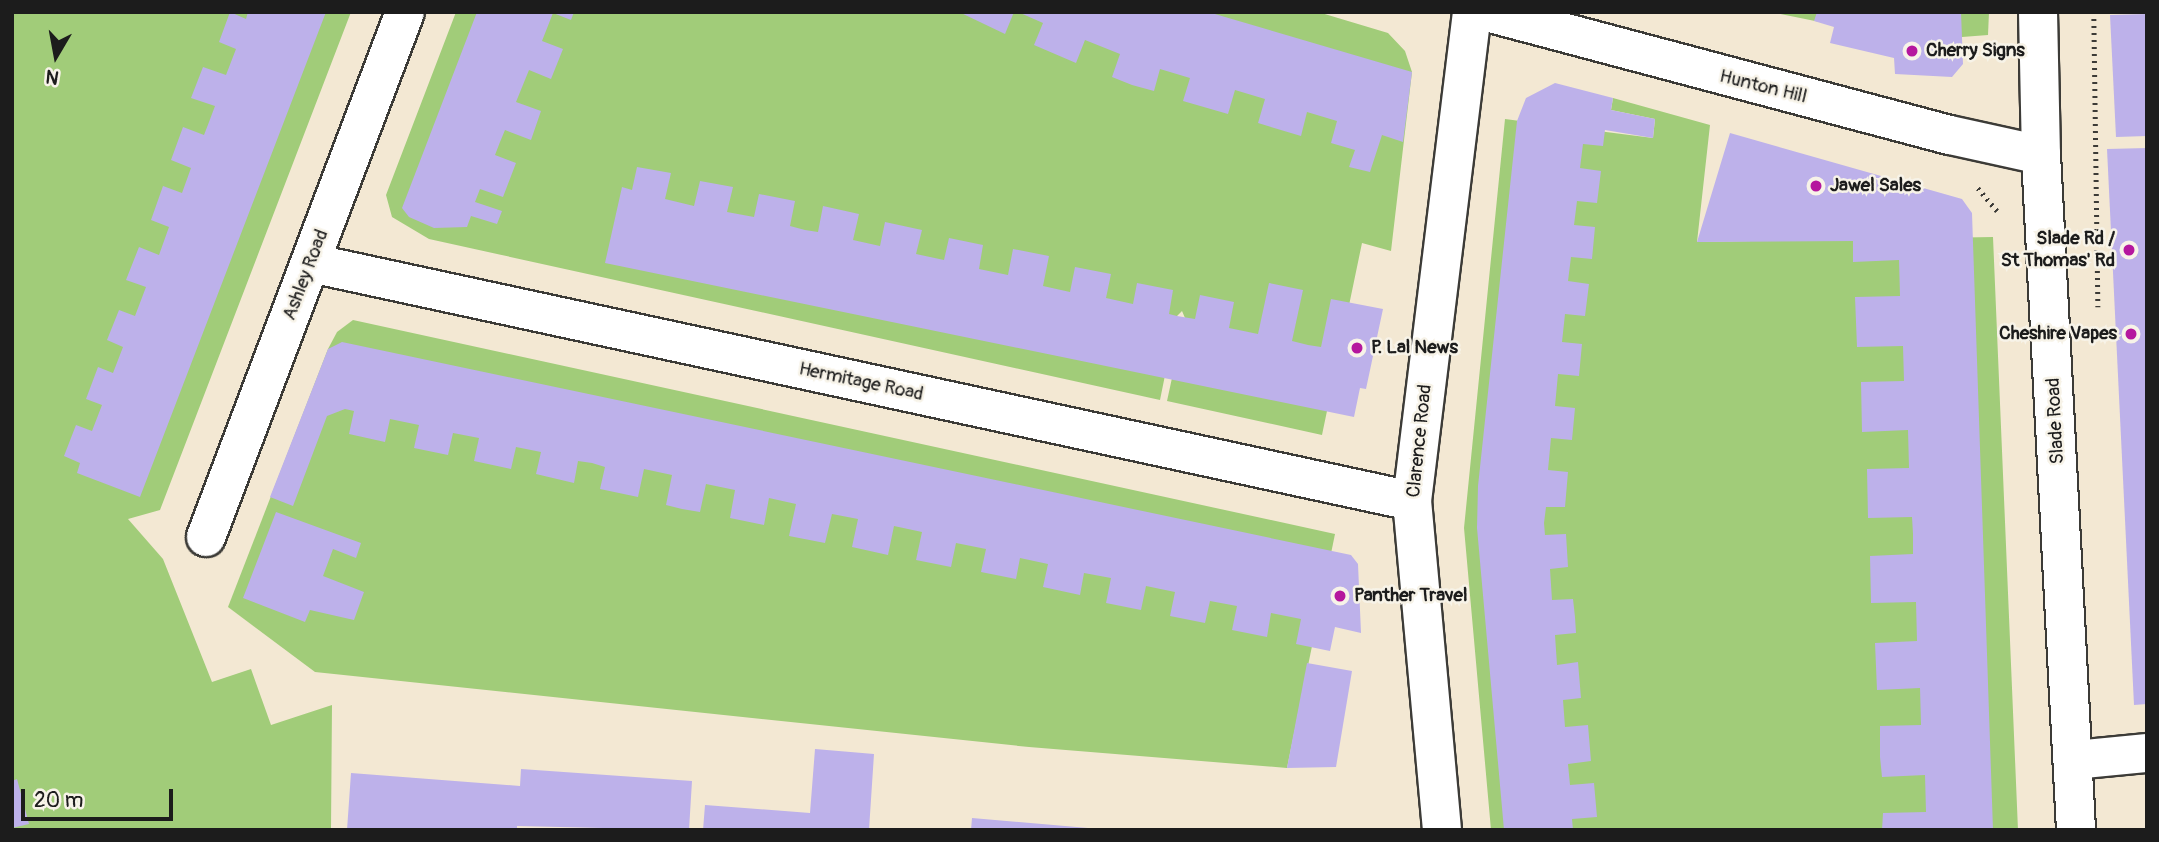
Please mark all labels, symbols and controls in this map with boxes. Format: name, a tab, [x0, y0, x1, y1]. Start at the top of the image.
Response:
north arrow	[21, 21, 91, 91]
place label: Cherry Signs	[1926, 40, 2025, 62]
marker: Cherry Signs	[1904, 43, 1920, 59]
text: N	[44, 64, 61, 90]
street label: Hunton Hill	[1717, 65, 1809, 109]
place label: Jawel Sales	[1830, 175, 1921, 197]
marker: Jawel Sales	[1808, 178, 1824, 194]
street label: Ashley Road	[278, 226, 334, 324]
place label: Slade Rd / St Thomas' Rd	[2001, 228, 2115, 272]
marker: Slade Rd / St Thomas' Rd	[2121, 242, 2137, 258]
place label: Cheshire Vapes	[1999, 323, 2117, 345]
marker: Cheshire Vapes	[2123, 326, 2139, 342]
place label: P. Lal News	[1371, 337, 1458, 359]
marker: P. Lal News	[1349, 340, 1365, 356]
street label: Hermitage Road	[797, 358, 925, 406]
street label: Slade Road	[2042, 377, 2070, 465]
street label: Clarence Road	[1403, 383, 1437, 499]
place label: Panther Travel	[1354, 585, 1467, 607]
marker: Panther Travel	[1332, 588, 1348, 604]
scale bar	[24, 776, 177, 820]
text: 20 m	[34, 787, 83, 814]

